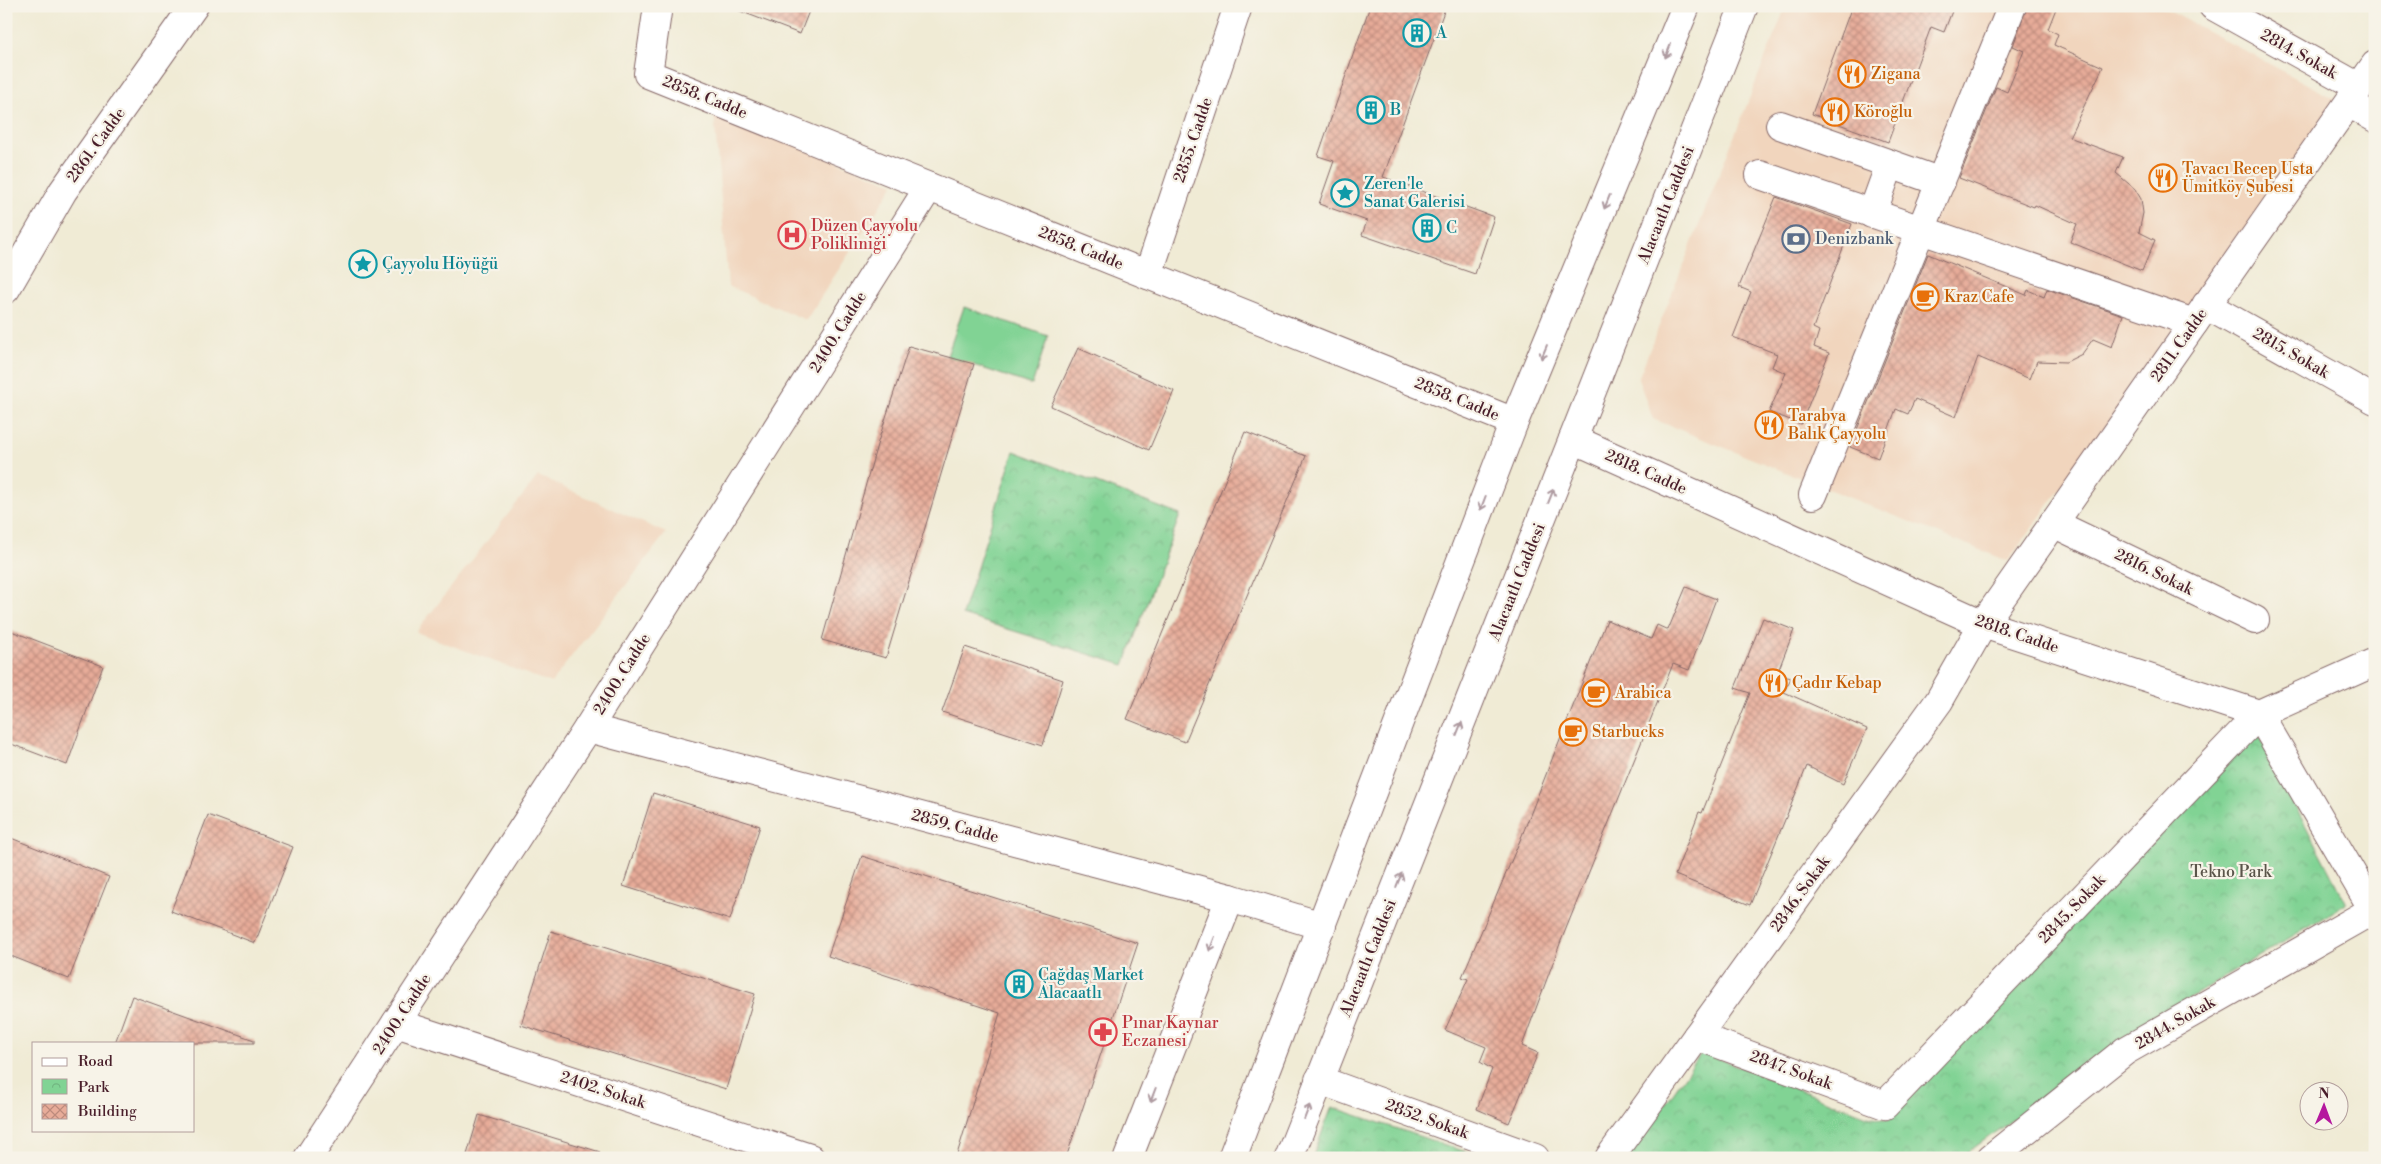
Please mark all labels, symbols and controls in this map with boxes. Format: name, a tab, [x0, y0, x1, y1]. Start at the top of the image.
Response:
building icon: A	[1402, 18, 1432, 48]
place label: A	[1435, 23, 1448, 43]
street label: 2814. Sokak	[2257, 25, 2342, 84]
one-way arrow	[1663, 43, 1672, 59]
restaurant icon: Zigana	[1837, 59, 1867, 89]
place label: Zigana	[1871, 64, 1922, 84]
street label: 2858. Cadde	[660, 71, 750, 123]
street label: 2855. Cadde	[1169, 95, 1217, 185]
building icon: B	[1356, 95, 1386, 125]
restaurant icon: Köroğlu	[1820, 97, 1850, 127]
place label: B	[1389, 100, 1401, 120]
place label: Köroğlu	[1854, 102, 1912, 122]
street label: 2861. Cadde	[62, 104, 130, 186]
street label: Alacaatlı Caddesi	[1633, 143, 1699, 268]
place label: Tavacı Recep Usta Ümitköy Şubesi	[2182, 159, 2314, 197]
restaurant icon: Tavacı Recep Usta Ümitköy Şubesi	[2148, 163, 2178, 193]
place label: Zeren'le Sanat Galerisi	[1364, 174, 1465, 212]
place icon: Zeren'le Sanat Galerisi	[1330, 178, 1360, 208]
one-way arrow	[1601, 194, 1611, 209]
building icon: C	[1412, 213, 1442, 243]
place label: Düzen Çayyolu Polikliniği	[811, 216, 918, 254]
place label: C	[1446, 218, 1457, 238]
hospital icon: Düzen Çayyolu Polikliniği	[777, 220, 807, 250]
street label: 2858. Cadde	[1036, 222, 1126, 274]
bank icon: Denizbank	[1781, 224, 1811, 254]
place label: Denizbank	[1815, 229, 1895, 249]
place icon: Çayyolu Höyüğü	[348, 249, 378, 279]
place label: Çayyolu Höyüğü	[382, 254, 498, 274]
cafe icon: Kraz Cafe	[1910, 282, 1940, 312]
place label: Kraz Cafe	[1944, 287, 2014, 307]
street label: 2400. Cadde	[805, 288, 871, 376]
street label: 2811. Cadde	[2146, 304, 2212, 386]
street label: 2815. Sokak	[2249, 323, 2334, 384]
one-way arrow	[1538, 344, 1548, 359]
street label: 2858. Cadde	[1412, 373, 1502, 425]
place label: Tarabya Balık Çayyolu	[1787, 406, 1886, 444]
restaurant icon: Tarabya Balık Çayyolu	[1754, 410, 1784, 440]
street label: 2818. Cadde	[1602, 445, 1690, 499]
one-way arrow	[1546, 489, 1556, 504]
one-way arrow	[1478, 494, 1487, 510]
street label: Alacaatlı Caddesi	[1484, 520, 1550, 645]
street label: 2816. Sokak	[2111, 544, 2198, 600]
street label: 2818. Cadde	[1972, 610, 2062, 658]
street label: 2400. Cadde	[589, 630, 655, 718]
restaurant icon: Çadır Kebap	[1758, 668, 1788, 698]
place label: Çadır Kebap	[1792, 673, 1882, 693]
cafe icon: Arabica	[1581, 678, 1611, 708]
place label: Arabica	[1614, 683, 1672, 703]
cafe icon: Starbucks	[1558, 717, 1588, 747]
one-way arrow	[1454, 722, 1464, 737]
place label: Starbucks	[1592, 722, 1664, 742]
street label: 2859. Cadde	[909, 805, 1001, 847]
street label: 2846. Sokak	[1766, 851, 1835, 936]
park label: Tekno Park	[2190, 862, 2273, 882]
street label: 2845. Sokak	[2034, 869, 2111, 948]
one-way arrow	[1394, 873, 1404, 888]
street label: Alacaatlı Caddesi	[1335, 896, 1401, 1021]
one-way arrow	[1207, 936, 1216, 951]
place label: Çağdaş Market Alacaatlı	[1037, 965, 1144, 1003]
building icon: Çağdaş Market Alacaatlı	[1004, 969, 1034, 999]
street label: 2400. Cadde	[368, 970, 436, 1058]
street label: 2844. Sokak	[2131, 991, 2220, 1054]
place label: Pınar Kaynar Eczanesi	[1122, 1013, 1219, 1051]
pharmacy icon: Pınar Kaynar Eczanesi	[1088, 1017, 1118, 1047]
legend	[32, 1042, 195, 1132]
street label: 2847. Sokak	[1747, 1046, 1836, 1095]
text: Road	[78, 1052, 113, 1071]
street label: 2402. Sokak	[558, 1067, 650, 1114]
text: Park	[78, 1078, 110, 1097]
north arrow	[2298, 1082, 2348, 1132]
text: N	[2319, 1085, 2330, 1103]
one-way arrow	[1148, 1087, 1157, 1102]
street label: 2852. Sokak	[1383, 1095, 1473, 1144]
text: Building	[77, 1102, 137, 1121]
one-way arrow	[1303, 1105, 1312, 1120]

